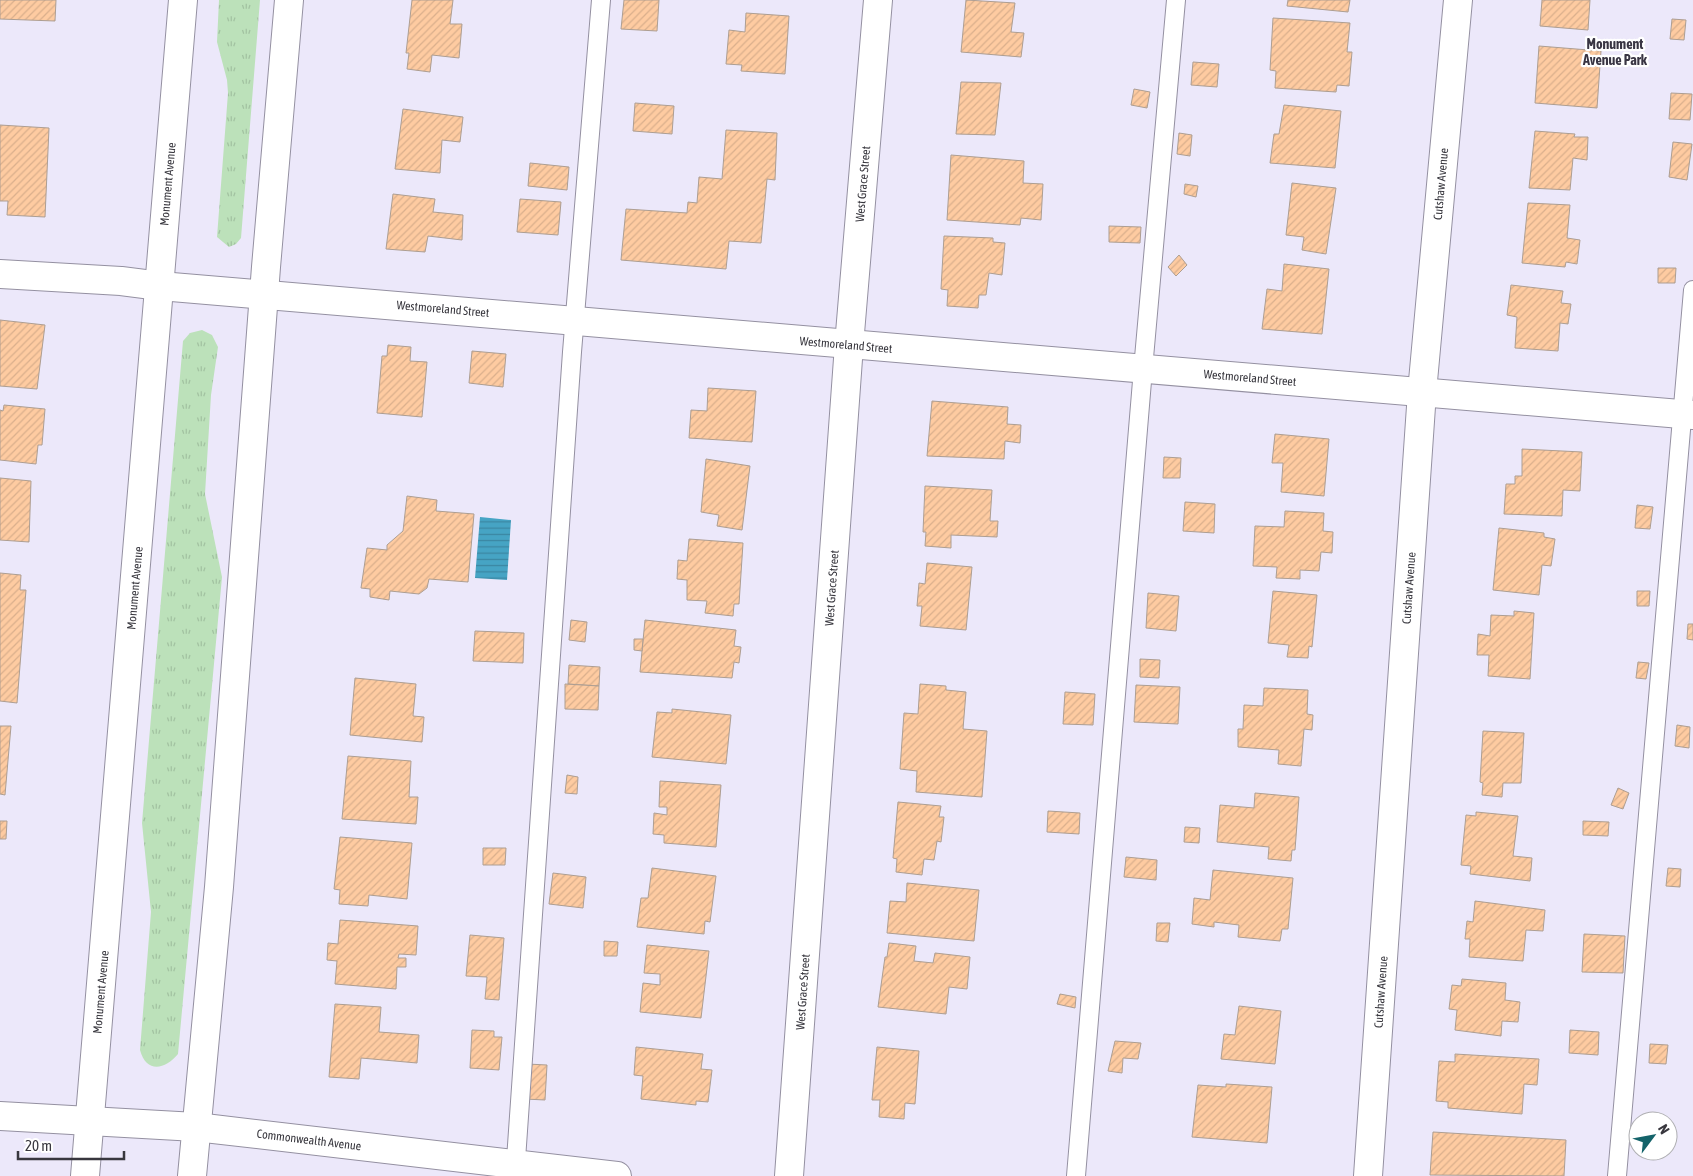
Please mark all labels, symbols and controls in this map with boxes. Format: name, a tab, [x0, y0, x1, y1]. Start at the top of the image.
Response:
district label: Monument Avenue Park	[1582, 36, 1648, 68]
street label: Monument Avenue	[157, 142, 179, 226]
street label: West Grace Street	[853, 145, 873, 223]
street label: Cutshaw Avenue	[1431, 147, 1451, 221]
street label: Westmoreland Street	[396, 298, 490, 320]
street label: Westmoreland Street	[799, 334, 893, 356]
street label: Westmoreland Street	[1203, 367, 1297, 389]
street label: Monument Avenue	[124, 546, 146, 630]
street label: West Grace Street	[822, 549, 842, 627]
street label: Cutshaw Avenue	[1399, 551, 1419, 625]
street label: Monument Avenue	[90, 950, 112, 1034]
street label: West Grace Street	[793, 953, 813, 1031]
street label: Cutshaw Avenue	[1371, 955, 1391, 1029]
north arrow	[1628, 1111, 1678, 1161]
text: N	[1655, 1121, 1673, 1137]
street label: Commonwealth Avenue	[256, 1127, 362, 1153]
scale bar	[18, 1128, 124, 1160]
text: 20 m	[25, 1137, 52, 1154]

